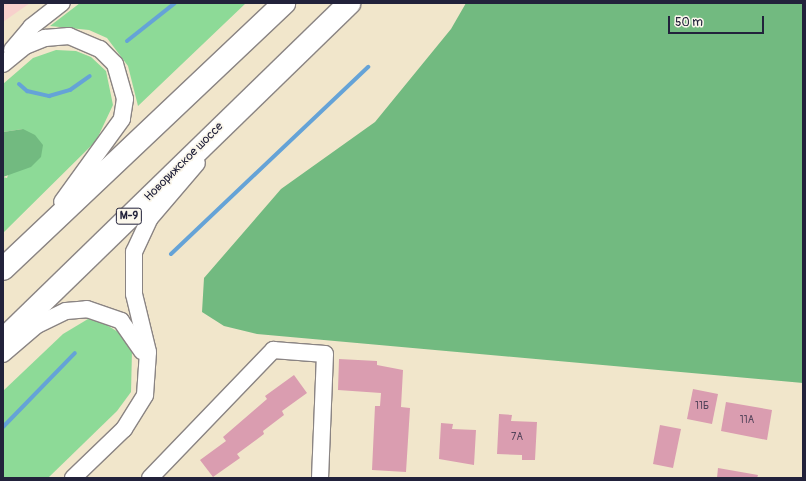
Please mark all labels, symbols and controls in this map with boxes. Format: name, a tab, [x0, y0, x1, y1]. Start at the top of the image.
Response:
scale bar	[670, 8, 766, 34]
text: 50 m	[675, 15, 703, 30]
street label: Новорижское шоссе	[142, 120, 226, 204]
road number: М-9	[115, 207, 143, 225]
house number: 11Б	[695, 401, 709, 413]
house number: 11А	[740, 415, 754, 427]
house number: 7А	[511, 432, 523, 444]

